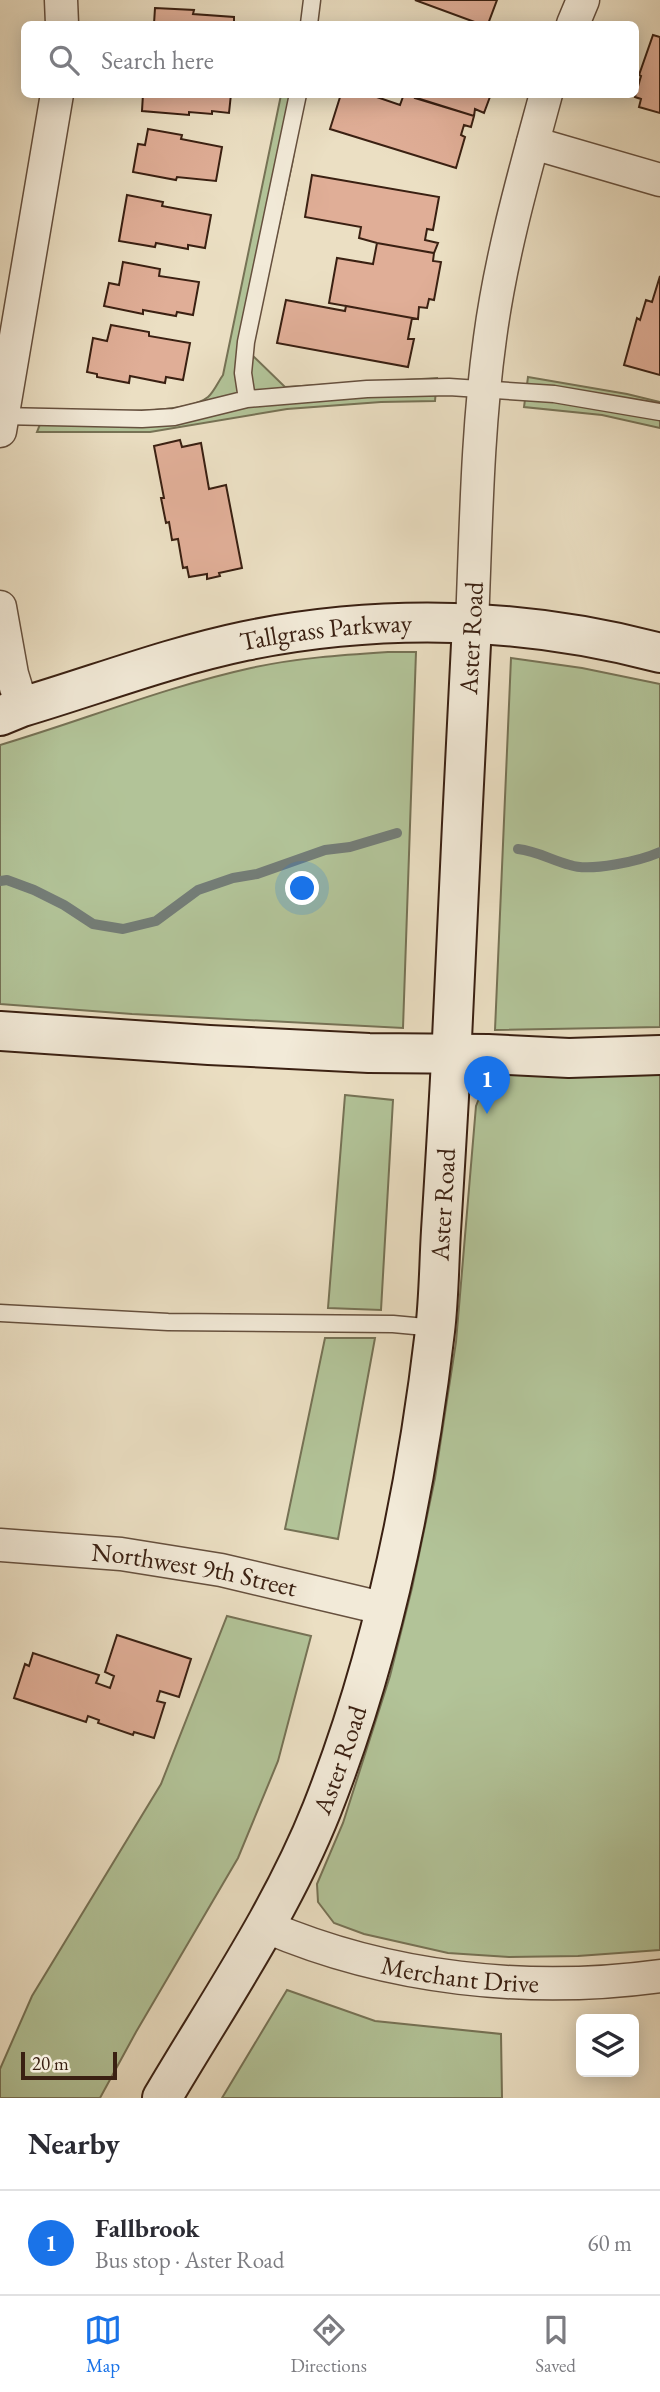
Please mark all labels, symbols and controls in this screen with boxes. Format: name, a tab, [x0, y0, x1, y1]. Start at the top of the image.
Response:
search box	[21, 21, 639, 98]
icon: search	[45, 41, 83, 79]
text: Search here	[101, 43, 214, 77]
street label: Aster Road	[451, 580, 491, 696]
street label: Tallgrass Parkway	[237, 606, 413, 659]
your location	[285, 871, 319, 905]
pin: 1	[464, 1056, 510, 1114]
street label: Aster Road	[423, 1146, 463, 1263]
street label: Northwest 9th Street	[90, 1535, 301, 1604]
street label: Aster Road	[304, 1700, 375, 1820]
street label: Merchant Drive	[378, 1948, 539, 2000]
map controls	[576, 2014, 639, 2077]
button: layers	[576, 2014, 639, 2077]
scale bar	[21, 2049, 117, 2081]
text: 20 m	[32, 2051, 69, 2076]
text: Nearby	[28, 2124, 120, 2163]
text: Fallbrook	[95, 2211, 199, 2245]
text: 1	[45, 2228, 57, 2258]
text: 60 m	[587, 2228, 632, 2258]
text: Bus stop · Aster Road	[95, 2245, 284, 2275]
tab: Map	[84, 2311, 122, 2378]
tab: Directions	[290, 2311, 367, 2378]
tab: Saved	[535, 2311, 576, 2378]

